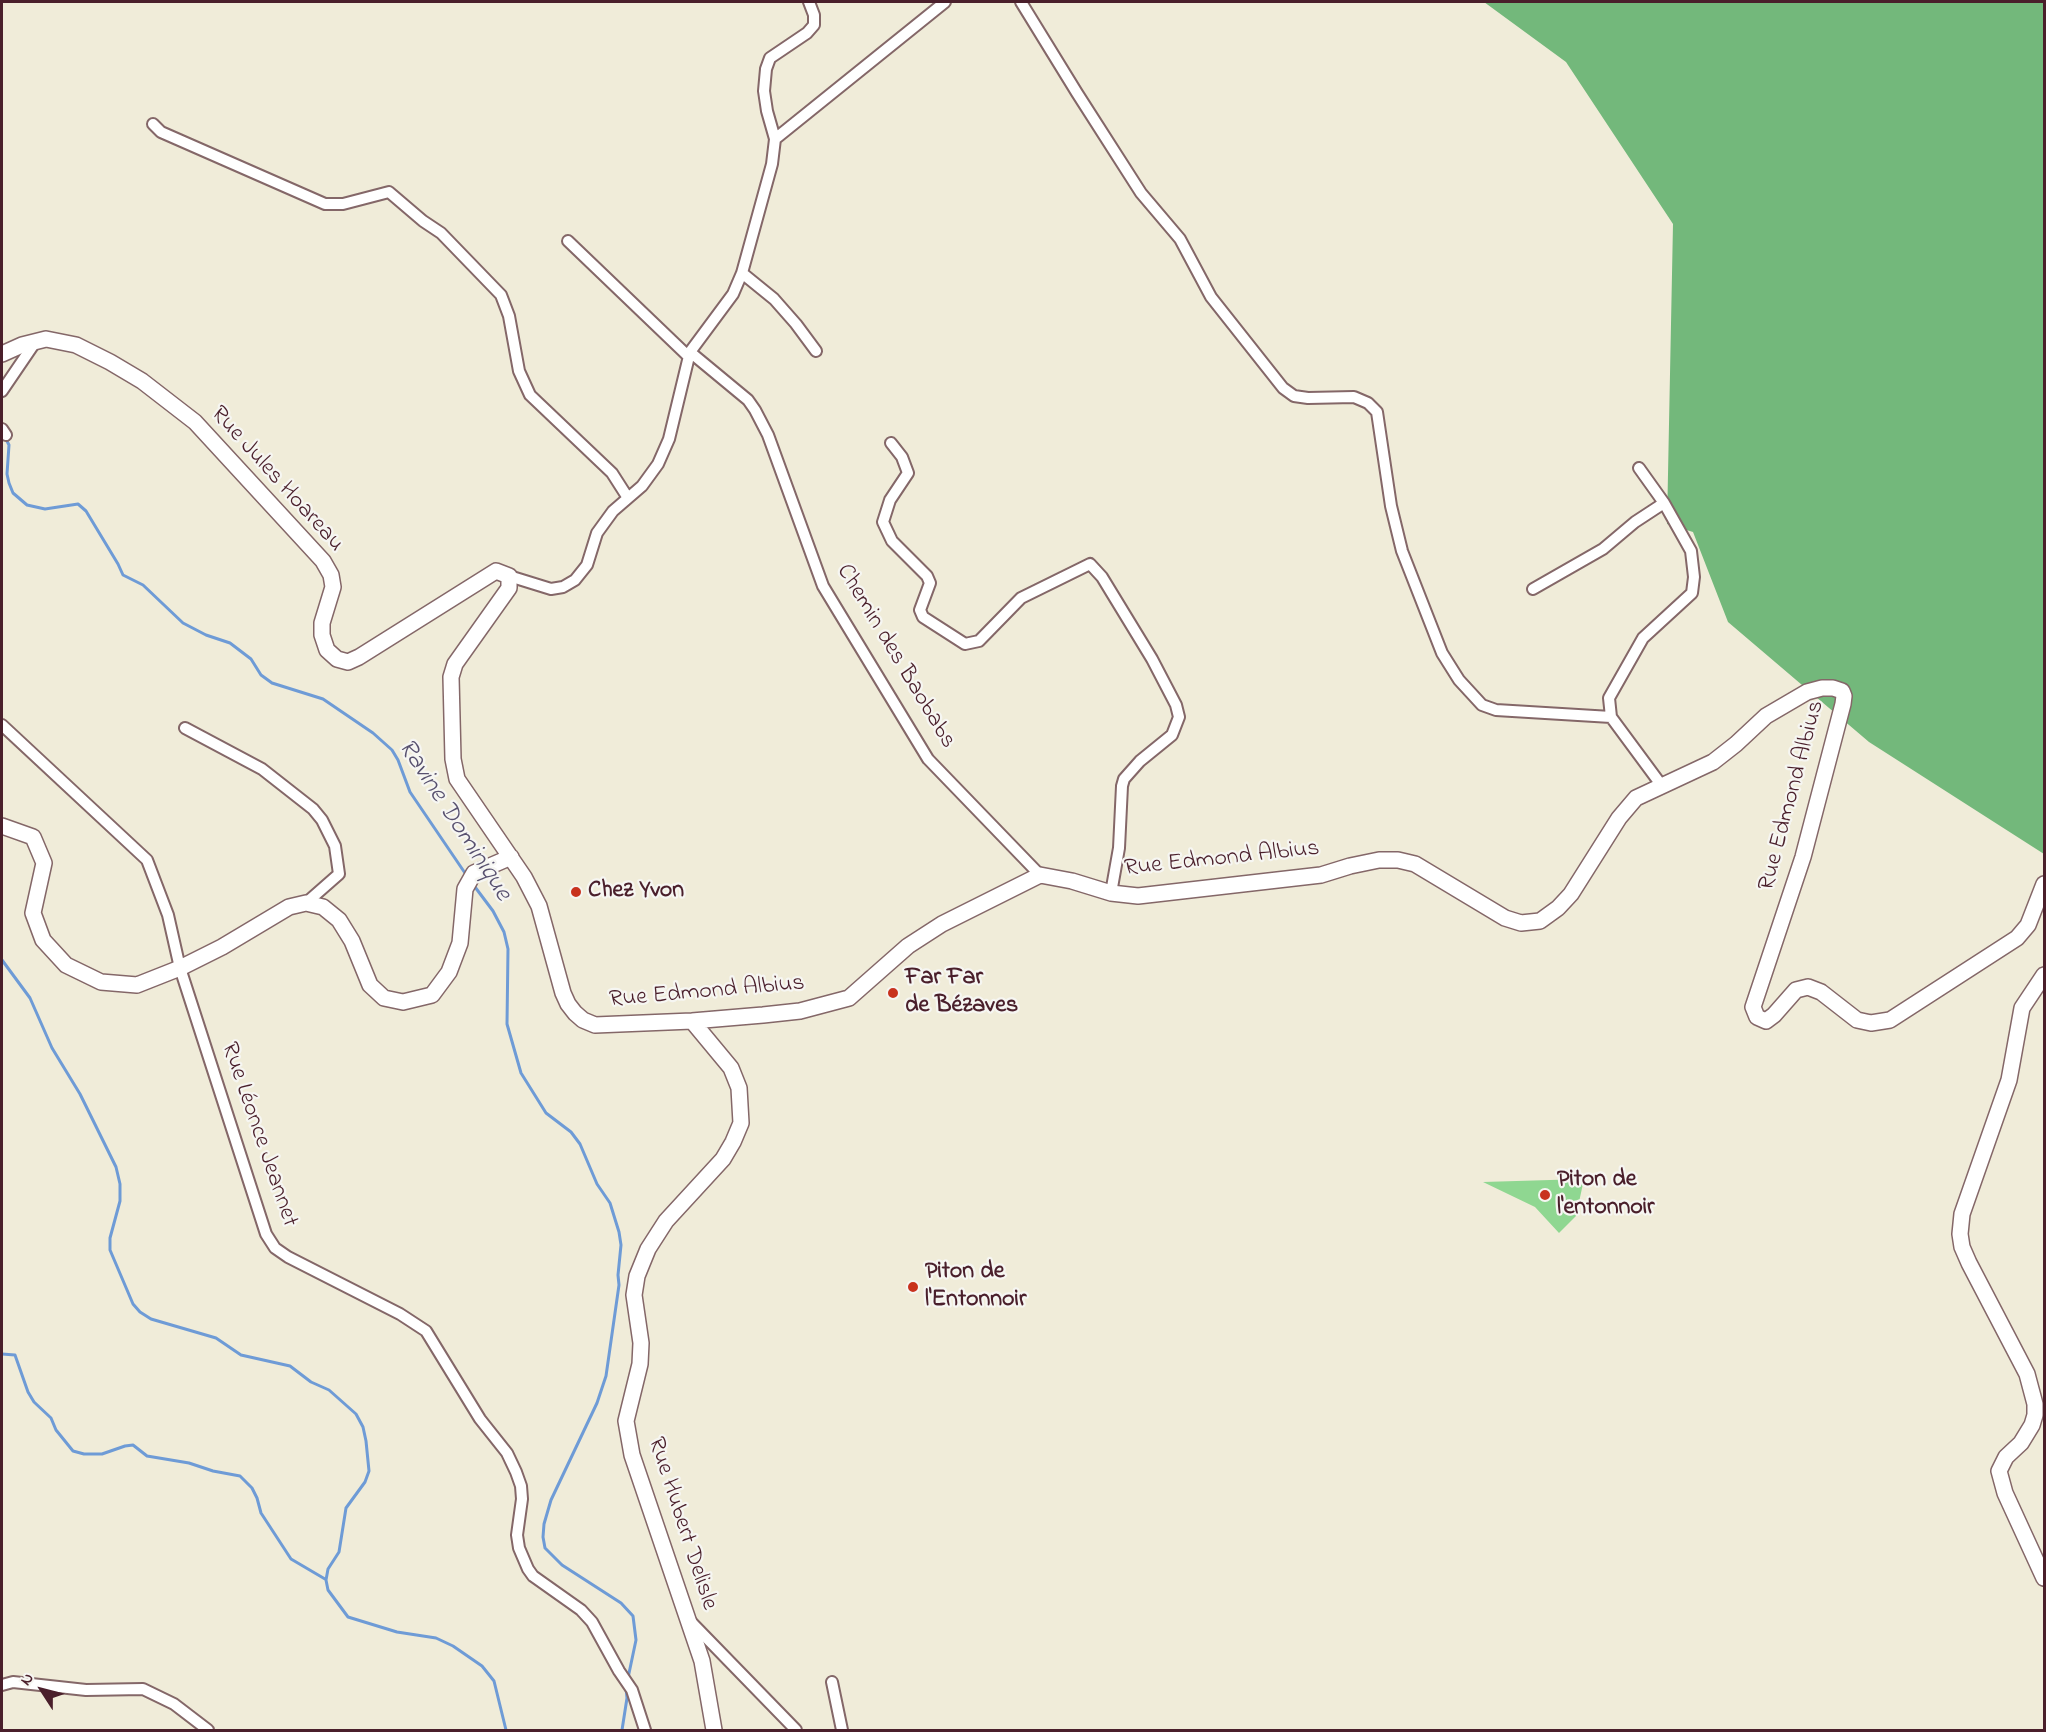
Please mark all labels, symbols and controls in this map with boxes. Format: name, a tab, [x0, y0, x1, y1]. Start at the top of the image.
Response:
street label: Rue Jules Hoareau	[203, 401, 349, 559]
street label: Chemin des Baobabs	[829, 560, 961, 754]
street label: Rue Edmond Albius	[1754, 698, 1832, 894]
water label: Ravine Dominique	[389, 734, 517, 908]
street label: Rue Edmond Albius	[1123, 835, 1321, 885]
place label: Chez Yvon	[588, 878, 684, 906]
marker: Chez Yvon	[569, 885, 583, 899]
place label: Far Far de Bézaves	[905, 965, 1018, 1021]
street label: Rue Edmond Albius	[608, 970, 806, 1016]
marker: Far Far de Bézaves	[886, 986, 900, 1000]
street label: Rue Léonce Jeannet	[213, 1039, 303, 1231]
place label: Piton de l'entonnoir	[1557, 1167, 1655, 1223]
marker: Piton de l'entonnoir	[1538, 1188, 1552, 1202]
place label: Piton de l'Entonnoir	[925, 1259, 1026, 1315]
marker: Piton de l'Entonnoir	[906, 1280, 920, 1294]
street label: Rue Hubert Delisle	[640, 1434, 722, 1614]
north arrow	[12, 1660, 72, 1720]
text: N	[15, 1668, 40, 1691]

